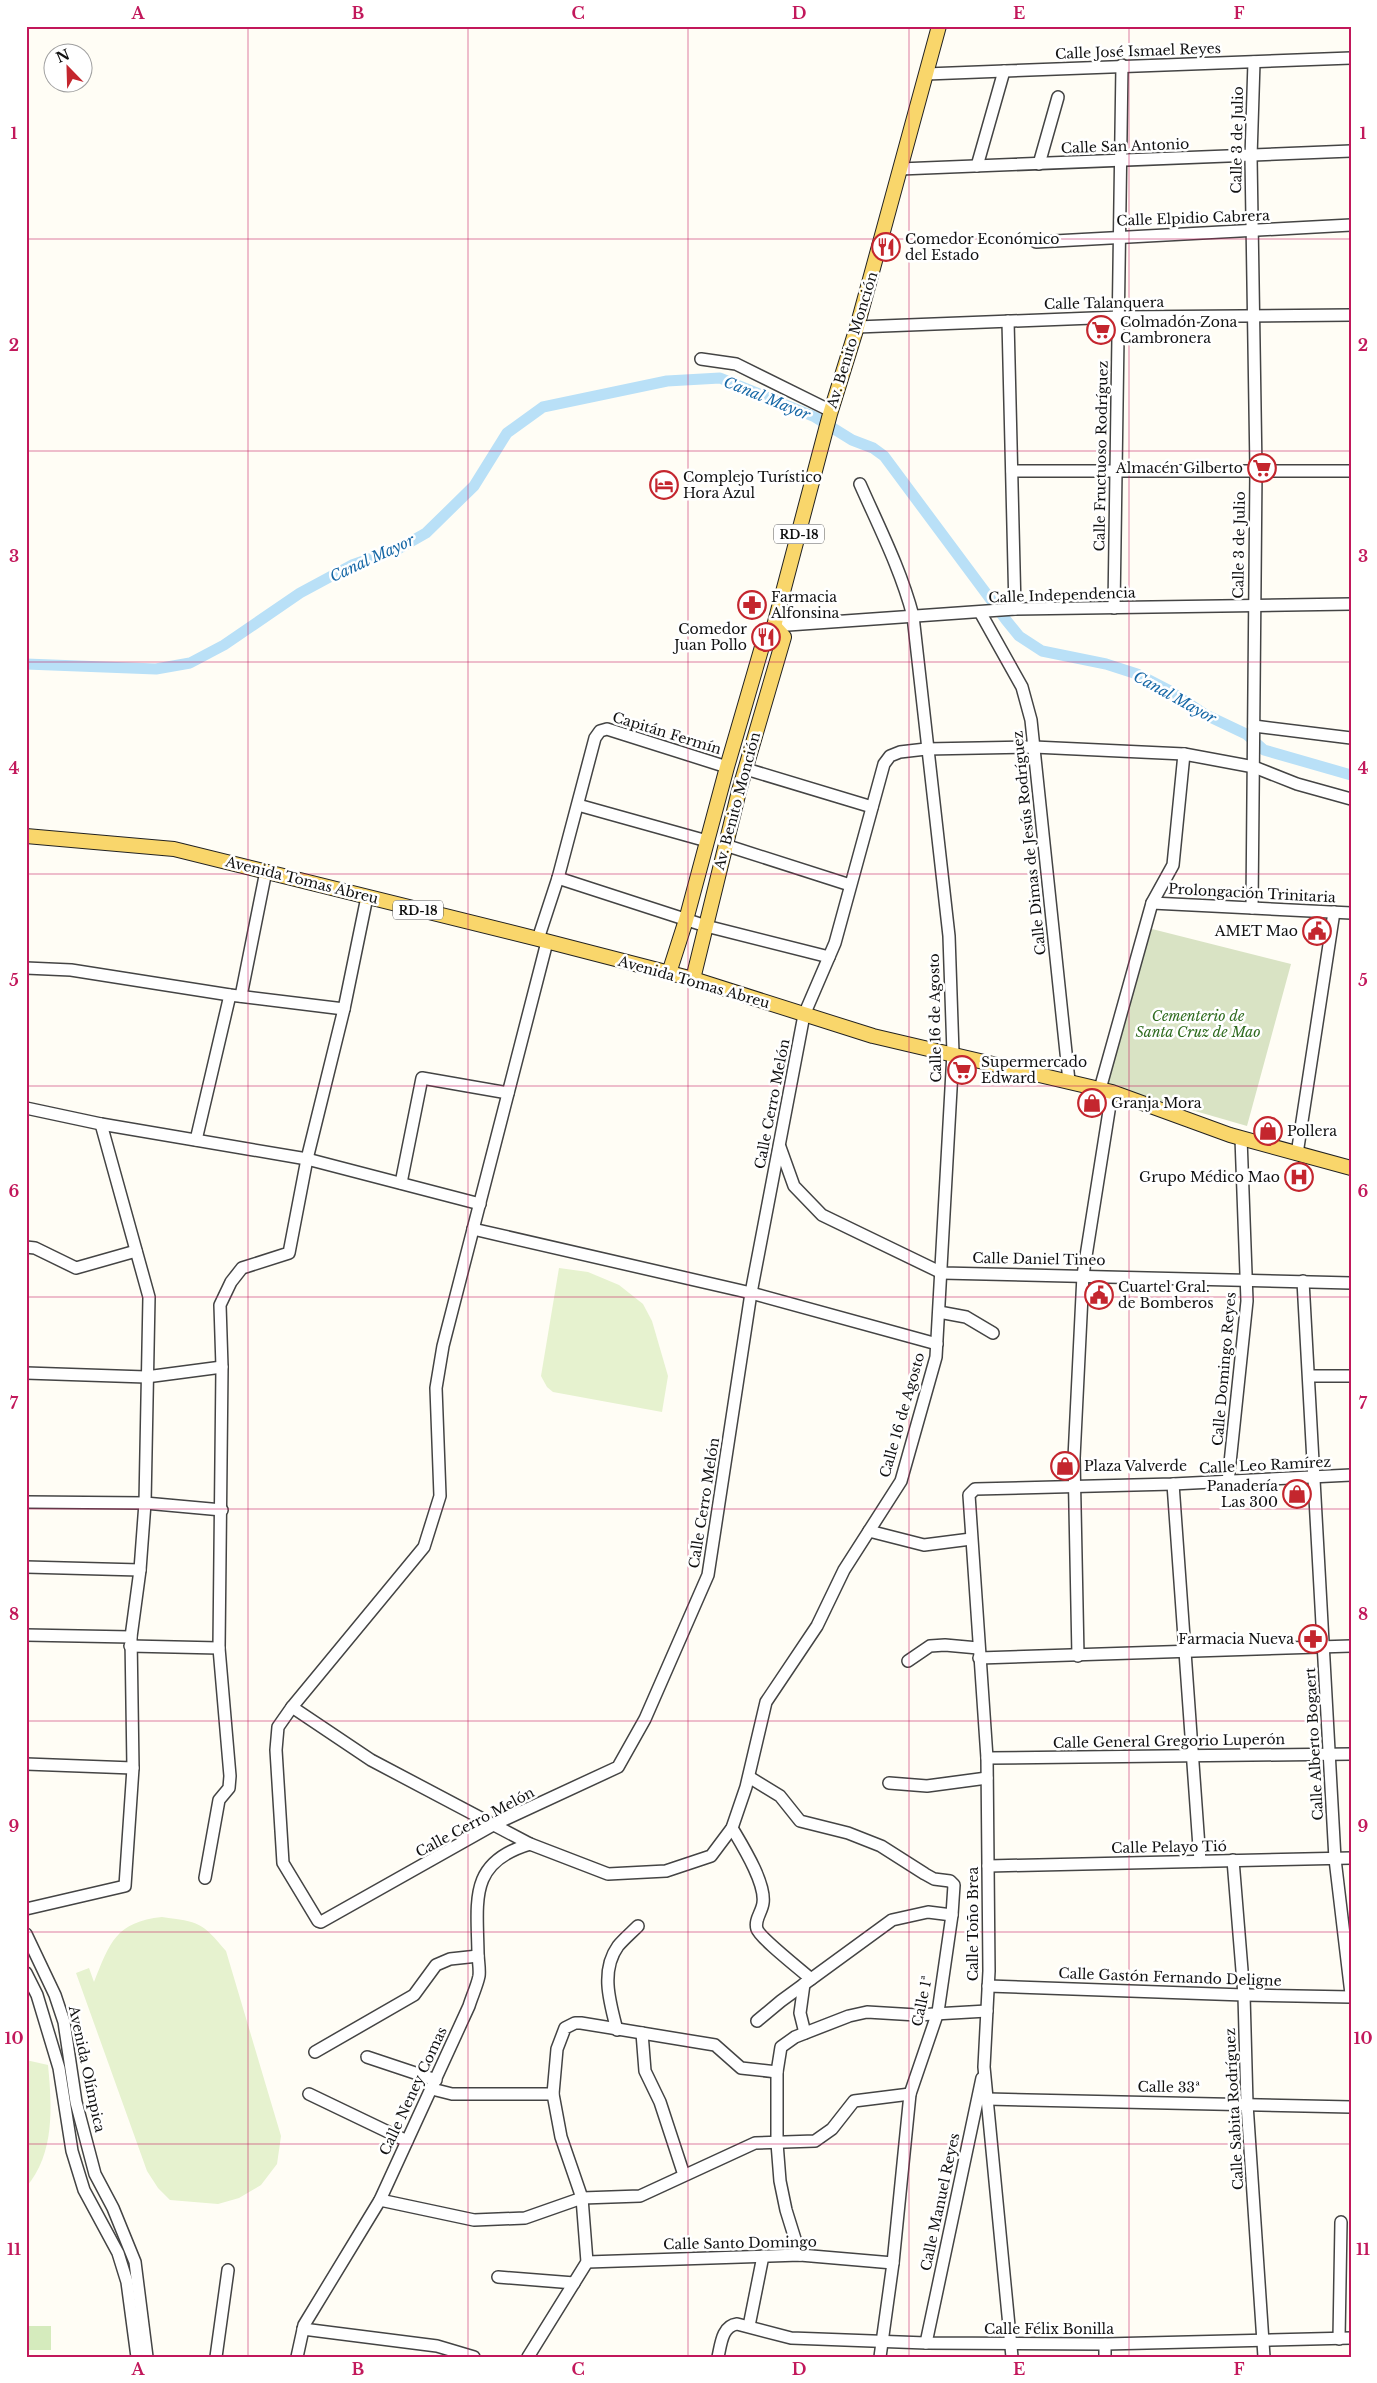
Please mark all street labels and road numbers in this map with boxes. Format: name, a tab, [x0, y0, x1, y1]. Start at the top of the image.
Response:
street label: Calle José Ismael Reyes	[1055, 39, 1221, 63]
street label: Calle 3 de Julio	[1227, 86, 1247, 194]
street label: Calle San Antonio	[1060, 135, 1190, 157]
street label: Calle Elpidio Cabrera	[1116, 206, 1270, 230]
street label: Av. Benito Monción	[822, 269, 881, 411]
street label: Calle Talanquera	[1044, 293, 1164, 313]
street label: Calle Fructuoso Rodríguez	[1090, 360, 1112, 552]
street label: Calle 3 de Julio	[1229, 491, 1249, 599]
road number: RD-18	[774, 524, 824, 544]
street label: Calle Independencia	[988, 583, 1136, 607]
street label: Capitán Fermín	[610, 708, 724, 758]
street label: Av. Benito Monción	[710, 730, 764, 873]
street label: Calle Dimas de Jesús Rodríguez	[1008, 730, 1050, 956]
street label: Avenida Tomas Abreu	[223, 852, 381, 908]
street label: Prolongación Trinitaria	[1168, 880, 1337, 906]
road number: RD-18	[393, 900, 443, 920]
street label: Avenida Tomas Abreu	[615, 951, 772, 1012]
street label: Calle 16 de Agosto	[925, 953, 945, 1083]
street label: Calle Cerro Melón	[751, 1037, 793, 1171]
street label: Calle Daniel Tineo	[972, 1249, 1106, 1269]
street label: Calle Domingo Reyes	[1208, 1291, 1240, 1447]
street label: Calle 16 de Agosto	[876, 1350, 928, 1480]
street label: Calle Cerro Melón	[685, 1436, 723, 1570]
street label: Calle Leo Ramírez	[1198, 1453, 1332, 1477]
street label: Calle Alberto Bogaert	[1301, 1666, 1327, 1821]
street label: Calle General Gregorio Luperón	[1053, 1730, 1286, 1752]
street label: Calle Cerro Melón	[412, 1783, 538, 1861]
street label: Calle Pelayo Tió	[1111, 1837, 1227, 1857]
street label: Calle Toño Brea	[964, 1867, 982, 1981]
street label: Calle Gastón Fernando Deligne	[1058, 1964, 1282, 1990]
street label: Calle 1ª	[908, 1974, 936, 2028]
street label: Avenida Olímpica	[65, 2003, 109, 2134]
street label: Calle Neney Comas	[375, 2024, 451, 2158]
street label: Calle Sabita Rodríguez	[1221, 2027, 1247, 2191]
street label: Calle 33ª	[1138, 2077, 1200, 2097]
street label: Calle Manuel Reyes	[917, 2131, 963, 2273]
street label: Calle Santo Domingo	[663, 2233, 817, 2253]
street label: Calle Félix Bonilla	[984, 2320, 1114, 2338]

